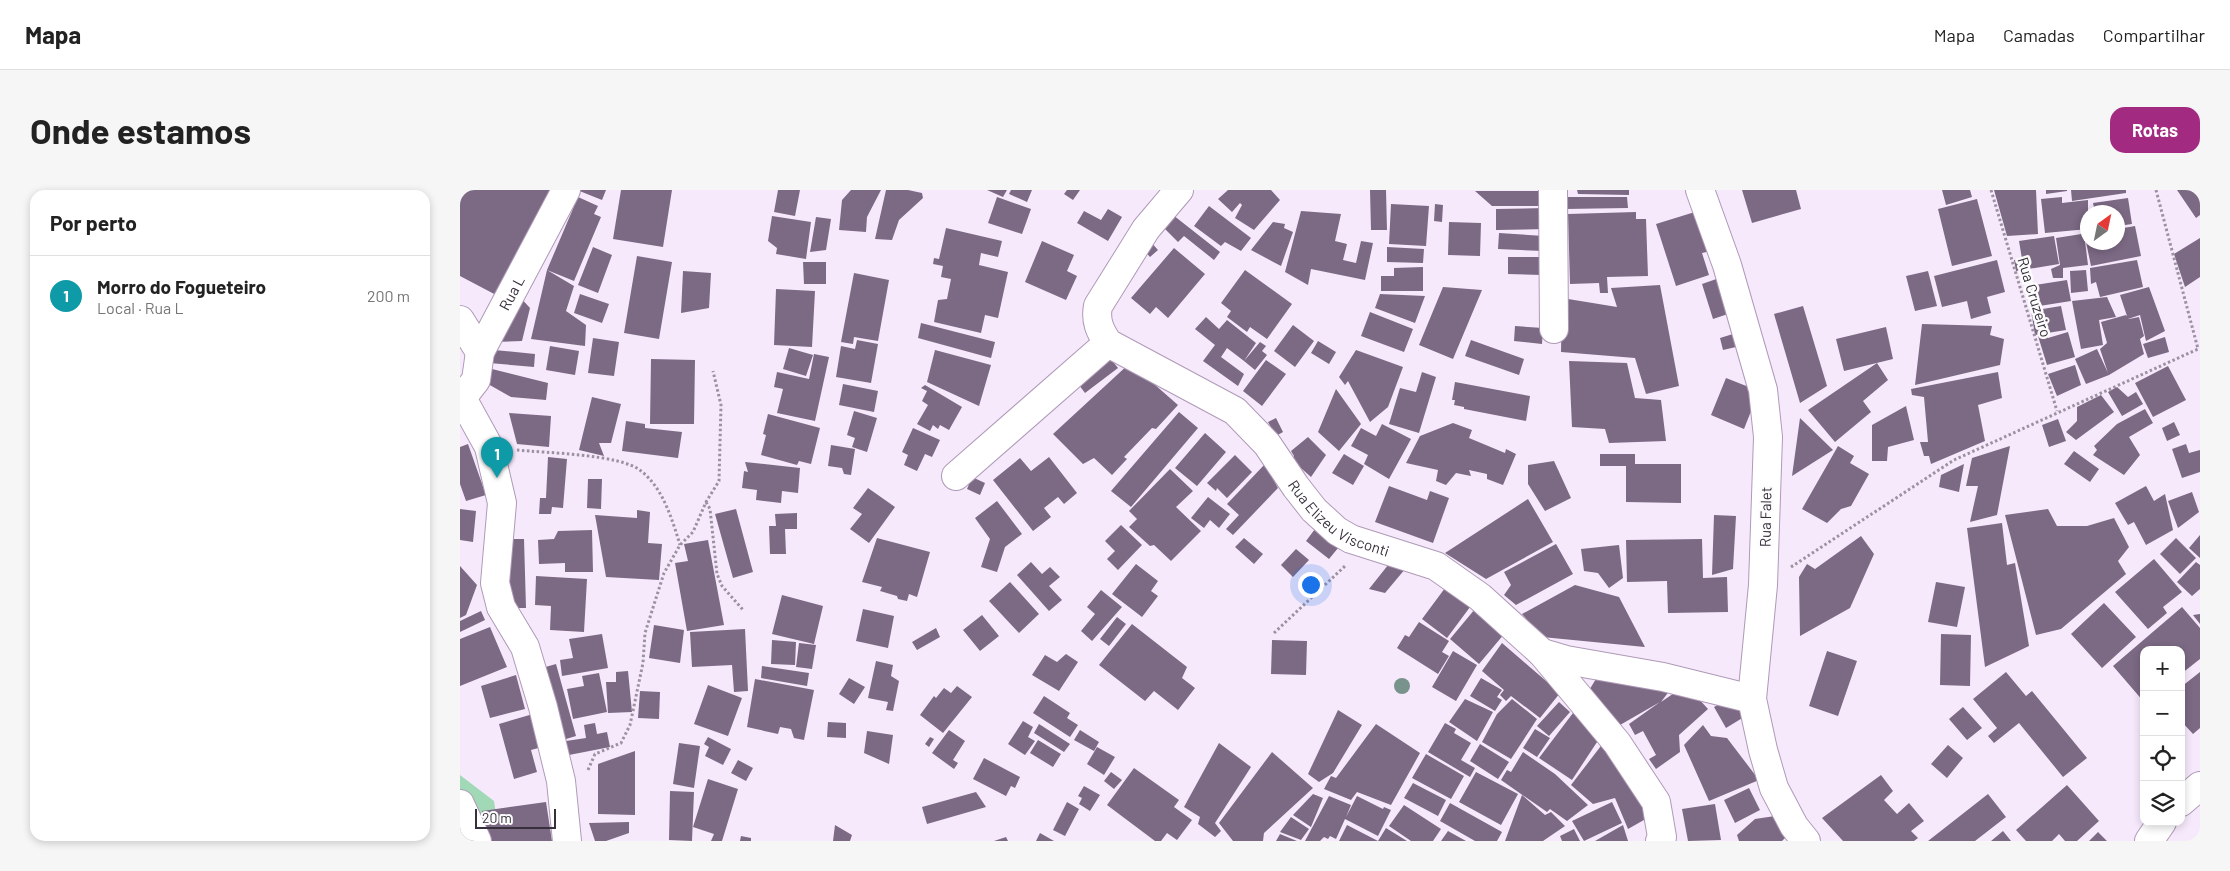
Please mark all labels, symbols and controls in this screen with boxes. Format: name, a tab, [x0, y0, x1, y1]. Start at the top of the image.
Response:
text: Mapa	[25, 20, 81, 49]
text: Mapa	[1934, 24, 1975, 46]
text: Camadas	[2003, 24, 2075, 46]
text: Compartilhar	[2103, 24, 2205, 46]
button: Rotas	[2110, 107, 2200, 153]
text: Onde estamos	[30, 109, 251, 151]
north arrow	[2080, 205, 2125, 250]
text: Por perto	[50, 210, 137, 235]
street label: Rua Cruzeiro	[2014, 255, 2056, 339]
street label: Rua L	[495, 273, 528, 313]
text: Morro do Fogueteiro	[97, 275, 266, 298]
text: 1	[63, 286, 69, 305]
text: 200 m	[367, 286, 410, 305]
text: Local · Rua L	[97, 298, 184, 317]
pin: 1	[481, 437, 513, 478]
street label: Rua Elizeu Visconti	[1285, 476, 1392, 560]
street label: Rua Falet	[1755, 487, 1775, 547]
your location	[1298, 572, 1324, 598]
map controls	[2140, 646, 2185, 826]
button: +	[2140, 646, 2185, 691]
button: −	[2140, 691, 2185, 736]
button: locate	[2140, 736, 2185, 781]
button: layers	[2140, 781, 2185, 826]
scale bar	[475, 806, 556, 829]
text: 20 m	[482, 809, 512, 826]

